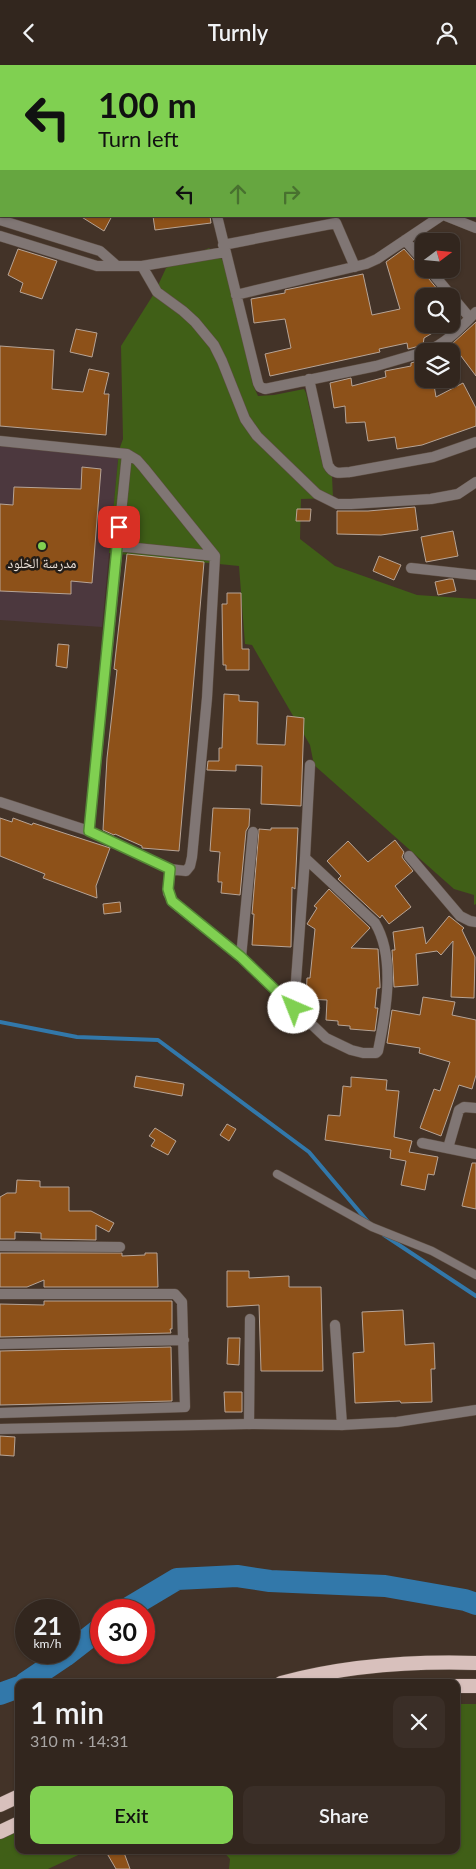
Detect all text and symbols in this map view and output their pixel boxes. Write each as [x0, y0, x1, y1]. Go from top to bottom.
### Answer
icon: back [15, 19, 43, 47]
text: Turnly [208, 19, 268, 46]
icon: person [433, 19, 461, 47]
text: 100 m [98, 83, 197, 125]
icon: left [15, 85, 80, 150]
text: Turn left [98, 125, 179, 152]
icon: left [171, 180, 199, 208]
icon: ahead [224, 180, 252, 208]
icon: right [277, 180, 305, 208]
north arrow [415, 233, 460, 277]
map controls [415, 233, 460, 388]
button: search [415, 288, 460, 333]
button: layers [415, 343, 460, 388]
pin [98, 506, 140, 548]
icon: arrive [105, 513, 133, 541]
marker: مدرسة الخلود [36, 540, 48, 552]
place label: مدرسة الخلود [8, 554, 76, 572]
position arrow [267, 981, 319, 1033]
speed limit sign: 30 [90, 1599, 155, 1664]
text: 21 [33, 1610, 62, 1640]
text: km/h [33, 1636, 62, 1651]
text: 1 min [30, 1694, 104, 1730]
button: close [393, 1696, 445, 1748]
text: 310 m · 14:31 [30, 1731, 129, 1750]
button: Exit [30, 1786, 233, 1844]
button: Share [243, 1786, 445, 1844]

